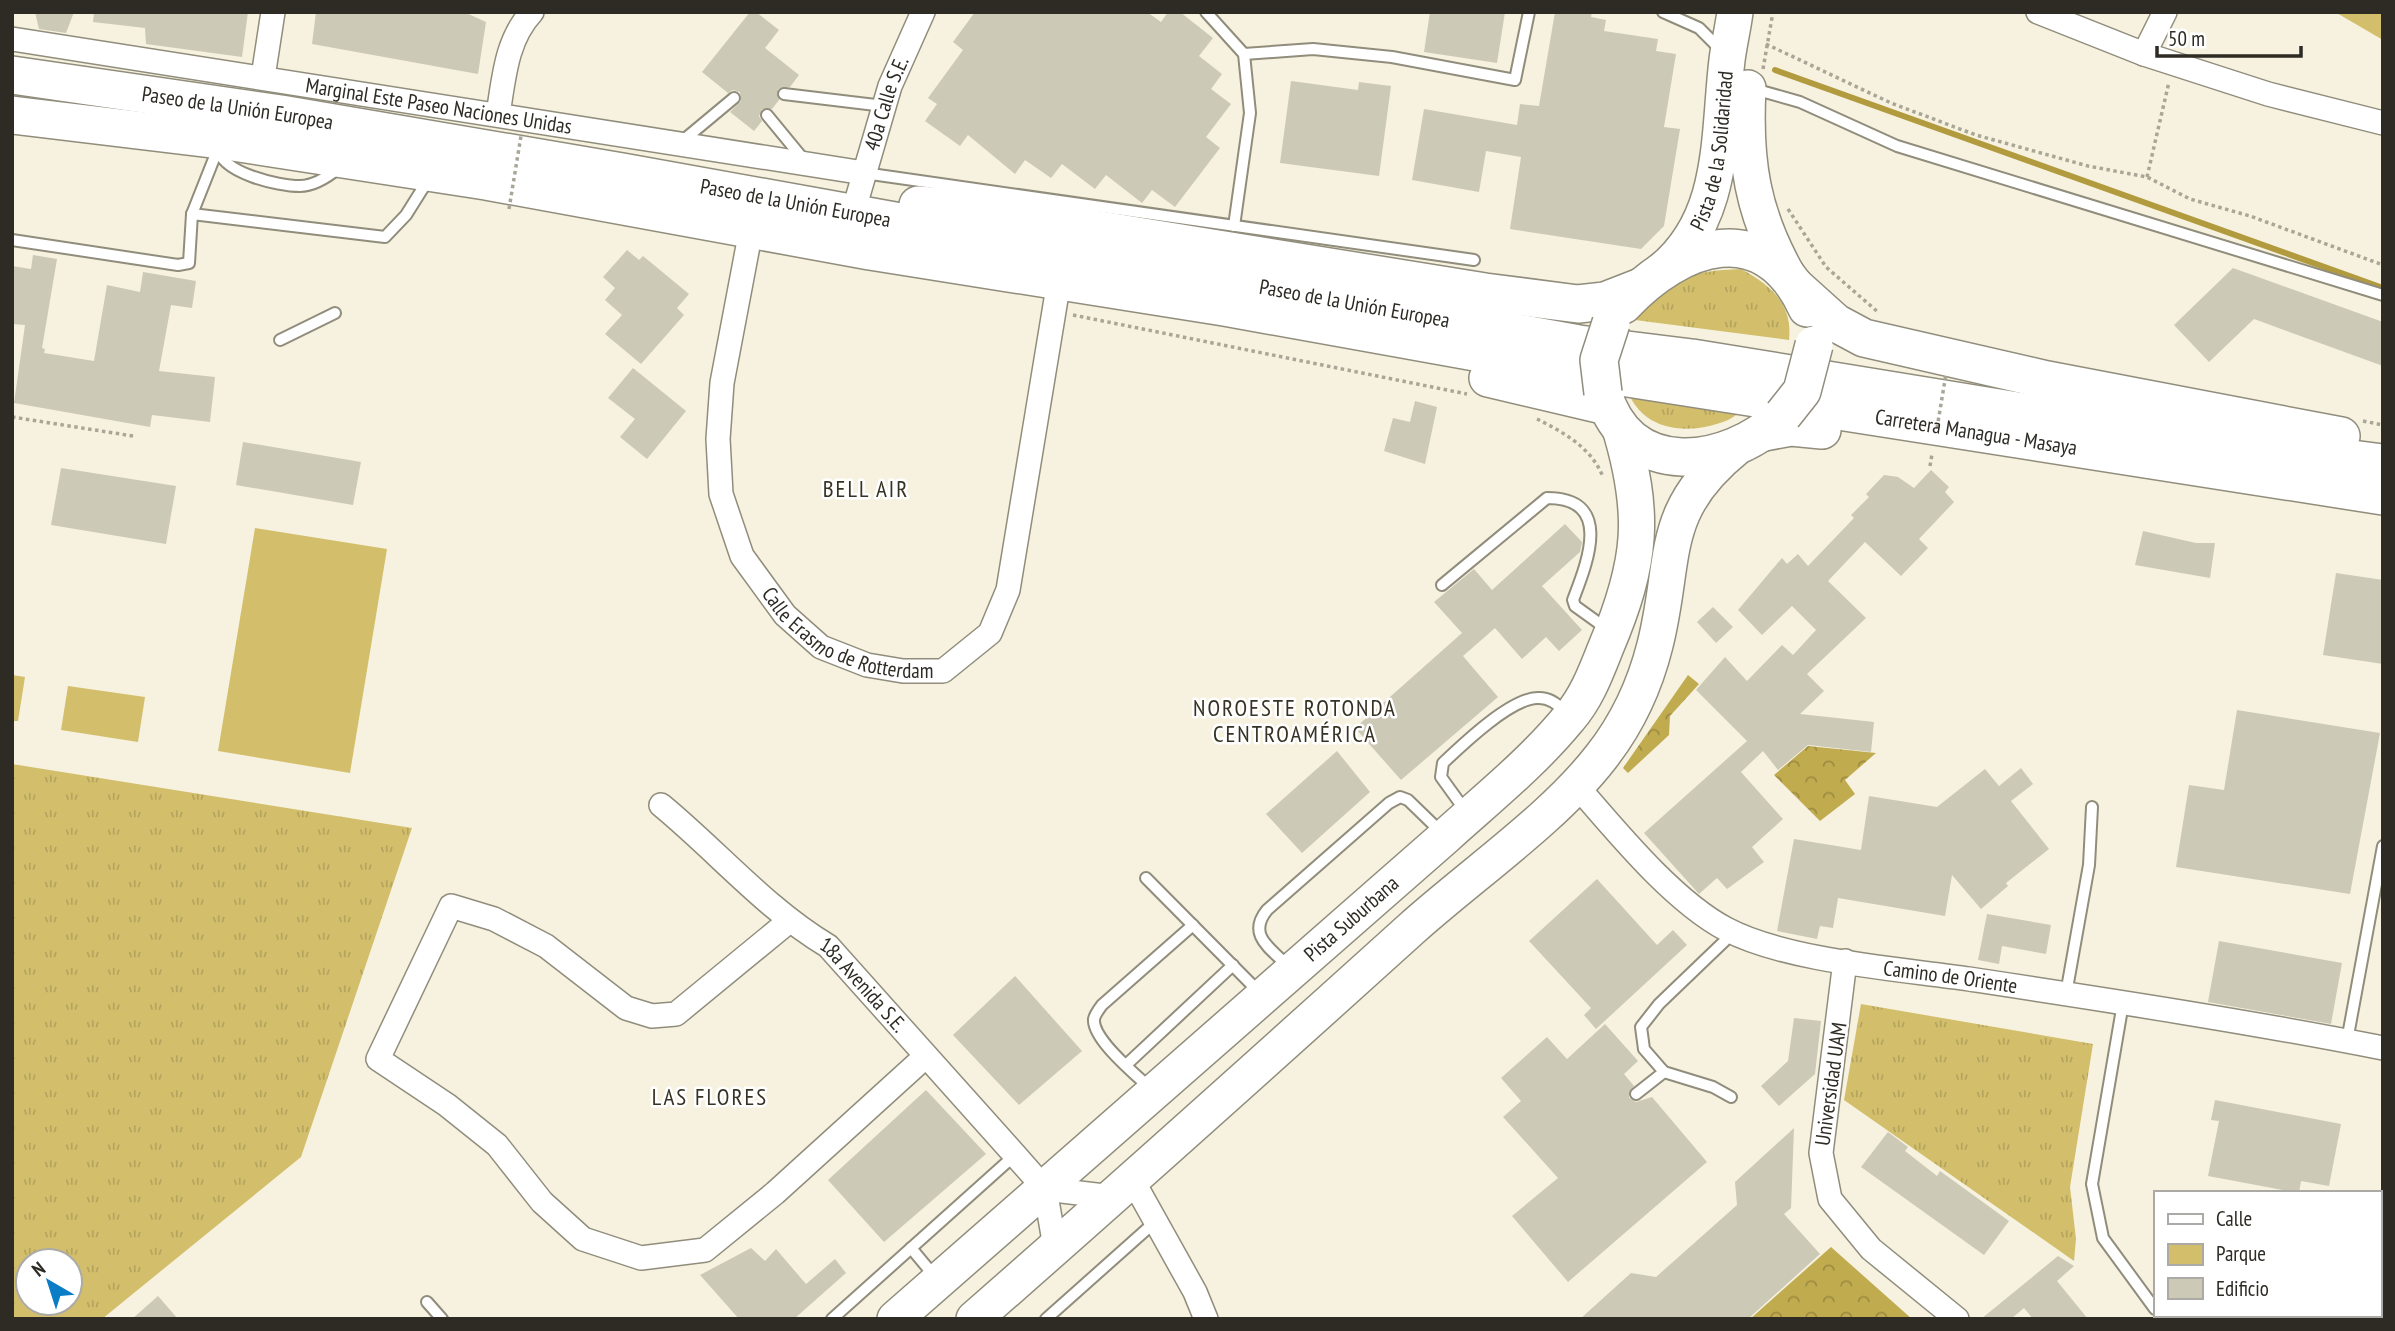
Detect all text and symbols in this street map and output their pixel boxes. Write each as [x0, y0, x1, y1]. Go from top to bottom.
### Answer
scale bar [2157, 14, 2300, 58]
text: 50 m [2168, 25, 2205, 52]
street label: 40a Calle S.E. [858, 52, 915, 154]
street label: Pista de la Solidaridad [1684, 70, 1739, 235]
street label: Marginal Este Paseo Naciones Unidas [304, 71, 574, 140]
street label: Paseo de la Unión Europea [140, 80, 335, 136]
street label: Paseo de la Unión Europea [698, 172, 893, 233]
street label: Paseo de la Unión Europea [1257, 273, 1452, 334]
street label: Carretera Managua - Masaya [1873, 403, 2079, 461]
district label: BELL AIR [823, 474, 909, 503]
street label: Calle Erasmo de Rotterdam [756, 581, 933, 684]
district label: NOROESTE ROTONDA CENTROAMÉRICA [1193, 693, 1397, 748]
street label: Pista Suburbana [1298, 870, 1404, 967]
street label: 18a Avenida S.E. [815, 930, 913, 1038]
street label: Camino de Oriente [1882, 954, 2019, 999]
street label: Universidad UAM [1808, 1021, 1853, 1147]
district label: LAS FLORES [652, 1082, 768, 1111]
legend [2154, 1191, 2381, 1317]
text: Calle [2216, 1205, 2252, 1232]
text: Parque [2216, 1240, 2266, 1267]
north arrow [14, 1247, 84, 1317]
text: N [27, 1256, 50, 1281]
text: Edificio [2216, 1275, 2269, 1302]

